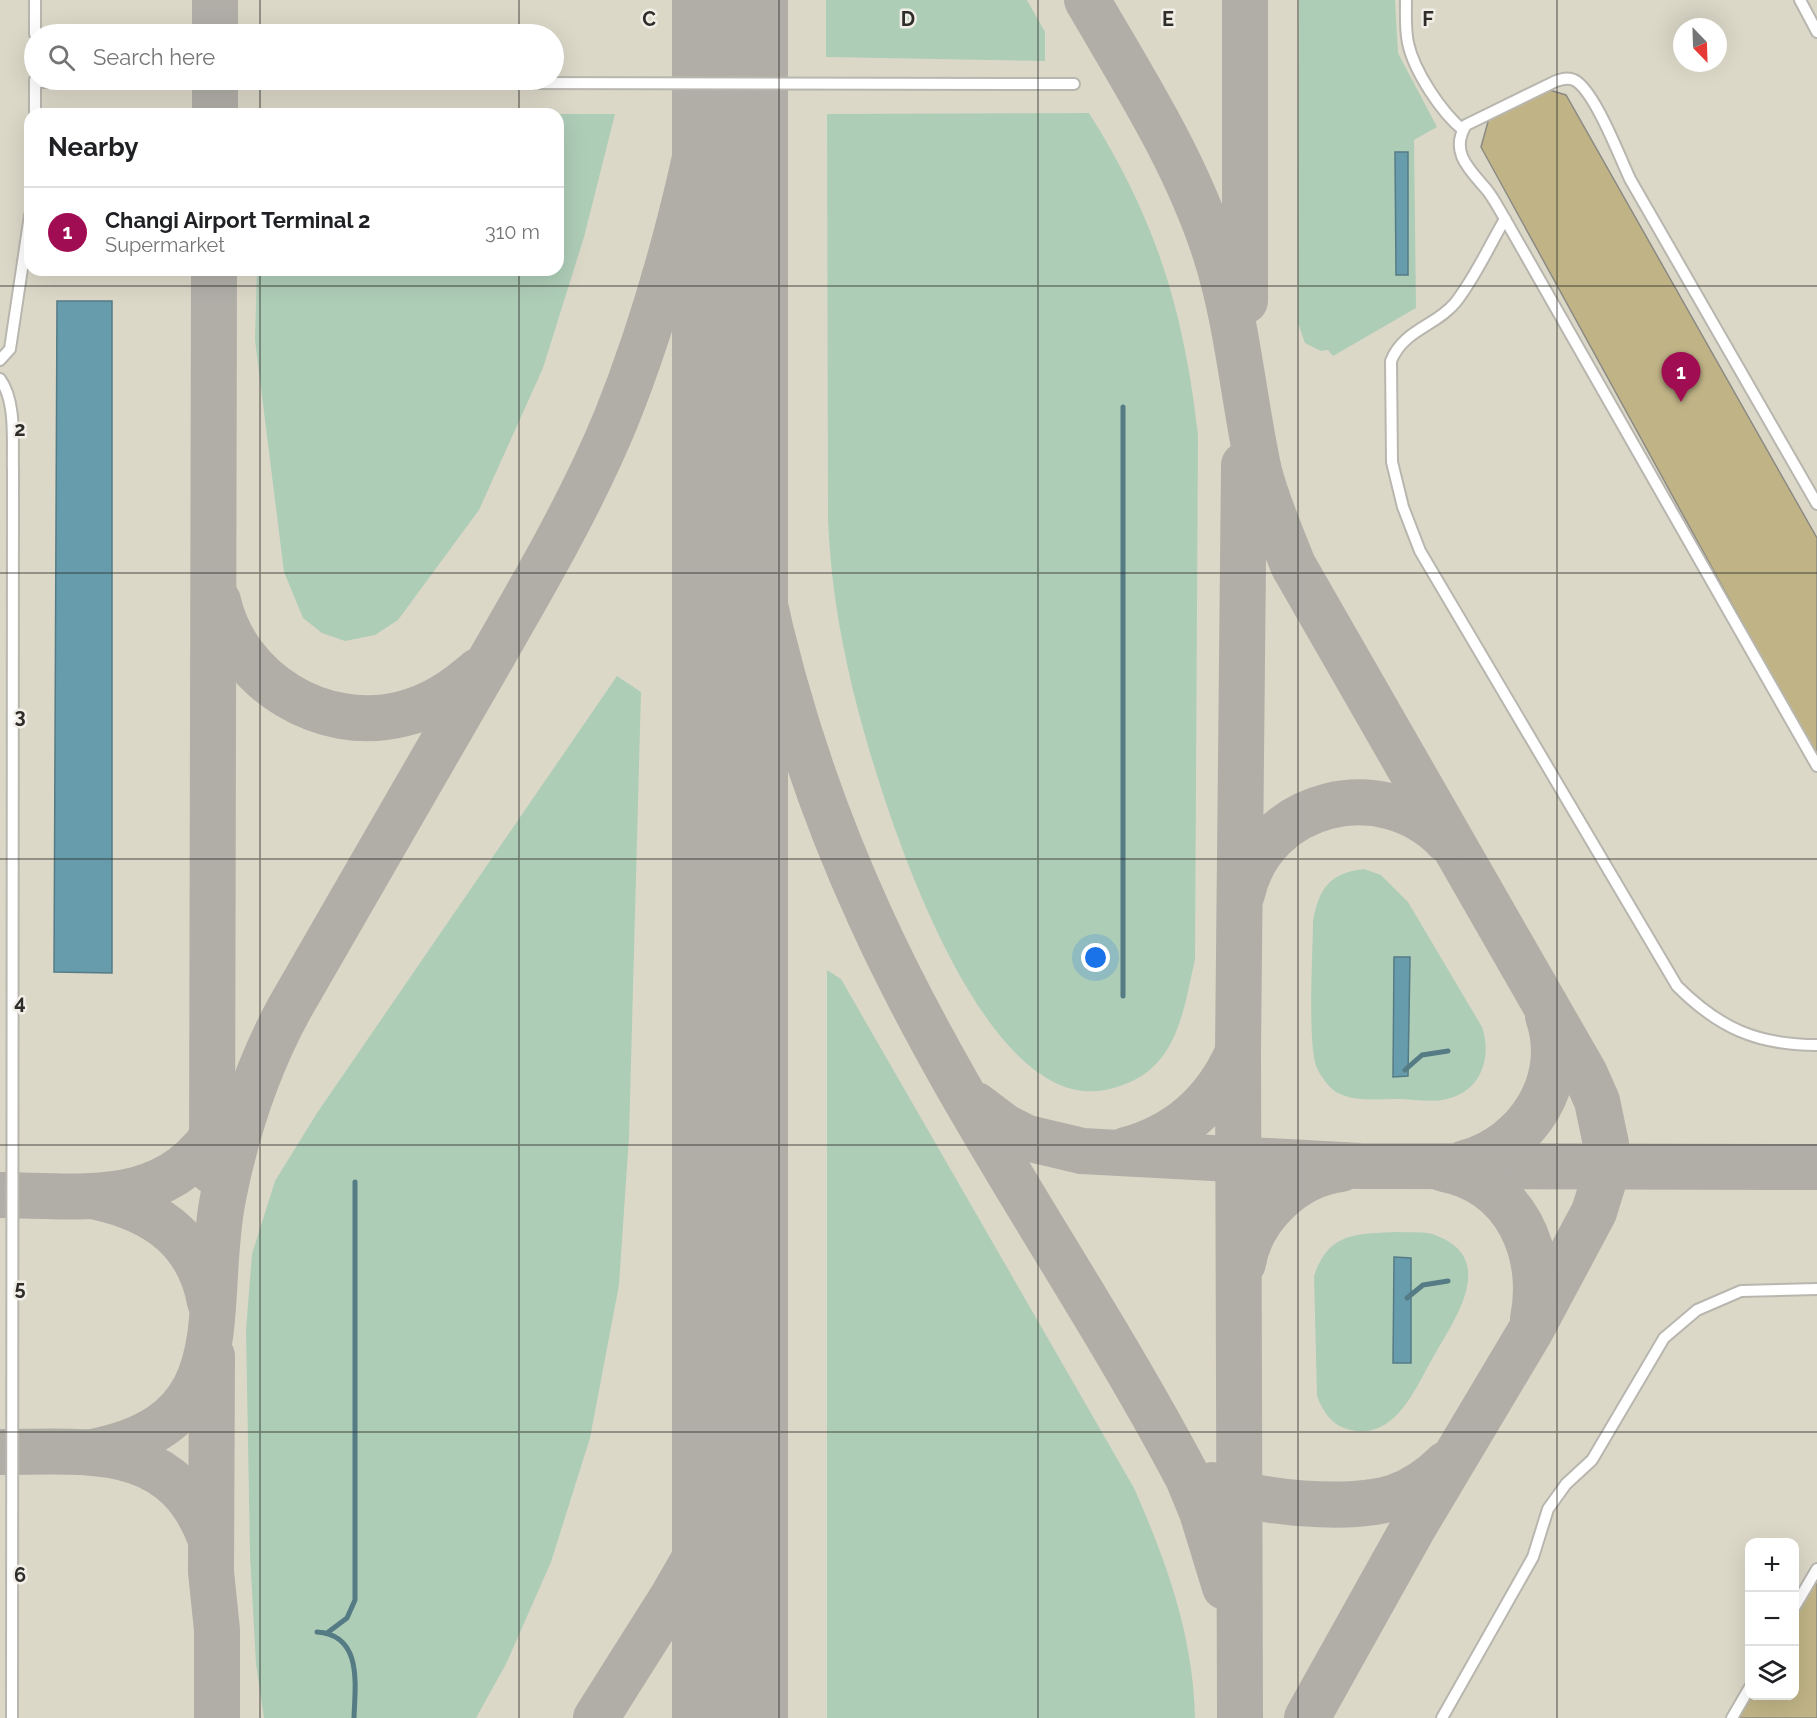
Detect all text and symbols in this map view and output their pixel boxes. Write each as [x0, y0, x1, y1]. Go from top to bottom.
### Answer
text: C [642, 7, 656, 31]
text: D [901, 7, 915, 31]
text: E [1162, 7, 1174, 31]
text: F [1422, 7, 1434, 31]
north arrow [1673, 18, 1727, 72]
search box [24, 24, 564, 90]
icon: search [45, 41, 78, 74]
text: Search here [93, 44, 215, 70]
text: Nearby [48, 132, 138, 162]
text: Changi Airport Terminal 2 [105, 207, 370, 233]
text: 1 [63, 220, 72, 244]
text: 310 m [485, 220, 540, 244]
text: Supermarket [105, 233, 225, 257]
pin: 1 [1662, 352, 1700, 402]
text: 2 [14, 417, 26, 441]
text: 3 [14, 704, 26, 728]
your location [1081, 943, 1110, 972]
text: 4 [14, 990, 26, 1014]
text: 5 [14, 1276, 26, 1300]
map controls [1745, 1538, 1799, 1700]
button: + [1745, 1538, 1799, 1592]
text: 6 [14, 1563, 26, 1587]
button: − [1745, 1592, 1799, 1646]
button: layers [1745, 1646, 1799, 1700]

